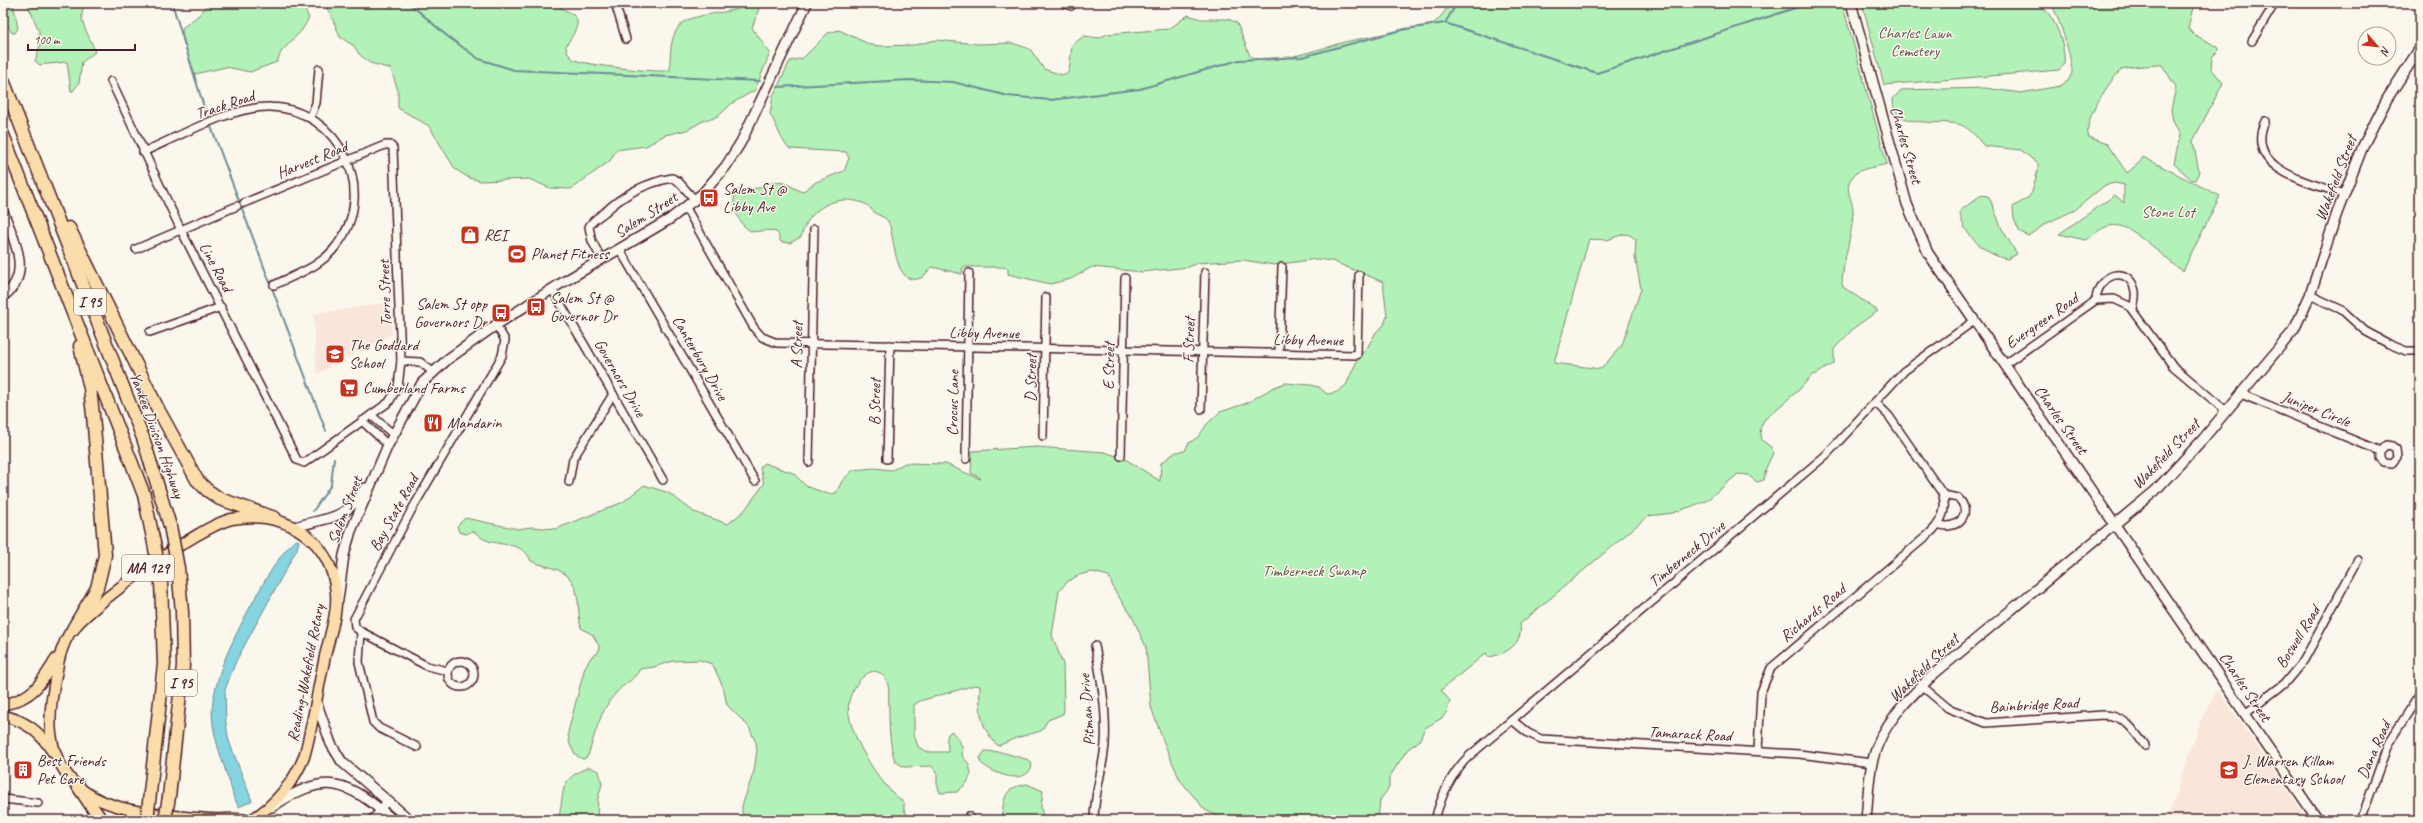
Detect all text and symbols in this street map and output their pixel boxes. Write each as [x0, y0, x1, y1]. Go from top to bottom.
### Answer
park label: Charles Lawn Cemetery [1878, 23, 1953, 61]
scale bar [28, 26, 135, 52]
north arrow [2357, 26, 2397, 66]
text: 100 m [34, 32, 61, 48]
text: N [2377, 44, 2394, 59]
street label: Track Road [193, 85, 259, 124]
street label: Charles Street [1885, 104, 1927, 188]
street label: Wakefield Street [2311, 130, 2362, 224]
street label: Harvest Road [274, 136, 353, 183]
place label: Salem St @ Libby Ave [723, 179, 788, 217]
street label: Salem Street [611, 186, 683, 243]
bus stop icon: Salem St @ Libby Ave [698, 187, 720, 209]
park label: Stone Lot [2141, 202, 2197, 222]
shop icon: REI [459, 224, 481, 246]
place label: REI [484, 225, 511, 245]
street label: Line Road [195, 239, 239, 298]
sports icon: Planet Fitness [506, 243, 528, 265]
place label: Planet Fitness [531, 244, 610, 264]
street label: Torre Street [374, 258, 396, 327]
street label: Evergreen Road [2002, 287, 2084, 353]
place label: Salem St @ Governor Dr [550, 288, 619, 326]
road number: I 95 [74, 289, 106, 315]
place label: Salem St opp Governors Dr [414, 294, 488, 332]
bus stop icon: Salem St @ Governor Dr [525, 296, 547, 318]
bus stop icon: Salem St opp Governors Dr [490, 302, 512, 324]
street label: Canterbury Drive [668, 312, 733, 406]
street label: F Street [1178, 314, 1200, 363]
street label: A Street [787, 319, 807, 369]
street label: Libby Avenue [949, 322, 1021, 344]
street label: Libby Avenue [1273, 329, 1345, 351]
place label: The Goddard School [349, 335, 421, 373]
street label: Governors Drive [590, 336, 651, 422]
street label: E Street [1099, 340, 1119, 390]
school or university icon: The Goddard School [324, 343, 346, 365]
street label: D Street [1021, 351, 1041, 402]
street label: Crocus Lane [942, 368, 964, 436]
street label: Yankee Division Highway [125, 369, 190, 502]
street label: B Street [865, 376, 885, 426]
supermarket icon: Cumberland Farms [338, 377, 360, 399]
place label: Cumberland Farms [363, 378, 466, 398]
street label: Charles Street [2030, 382, 2093, 460]
street label: Juniper Circle [2278, 386, 2355, 432]
restaurant icon: Mandarin [422, 412, 444, 434]
place label: Mandarin [447, 413, 502, 433]
street label: Wakefield Street [2128, 413, 2206, 493]
street label: Bay State Road [365, 469, 425, 555]
street label: Salem Street [323, 472, 368, 547]
street label: Timberneck Drive [1645, 515, 1731, 592]
road number: MA 129 [122, 555, 174, 581]
park label: Timberneck Swamp [1262, 561, 1367, 581]
street label: Richards Road [1776, 578, 1852, 646]
street label: Boswell Road [2271, 600, 2326, 672]
street label: Reading-Wakefield Rotary [283, 601, 329, 743]
street label: Wakefield Street [1885, 628, 1965, 706]
street label: Charles Street [2214, 648, 2276, 727]
road number: I 95 [165, 670, 197, 696]
street label: Pitman Drive [1074, 672, 1099, 747]
street label: Bainbridge Road [1989, 693, 2082, 717]
street label: Dana Road [2353, 716, 2397, 782]
street label: Tamarack Road [1648, 722, 1735, 746]
place label: Best Friends Pet Care [37, 751, 107, 789]
place label: J. Warren Killam Elementary School [2242, 751, 2346, 789]
building icon: Best Friends Pet Care [12, 759, 34, 781]
school or university icon: J. Warren Killam Elementary School [2218, 759, 2240, 781]

